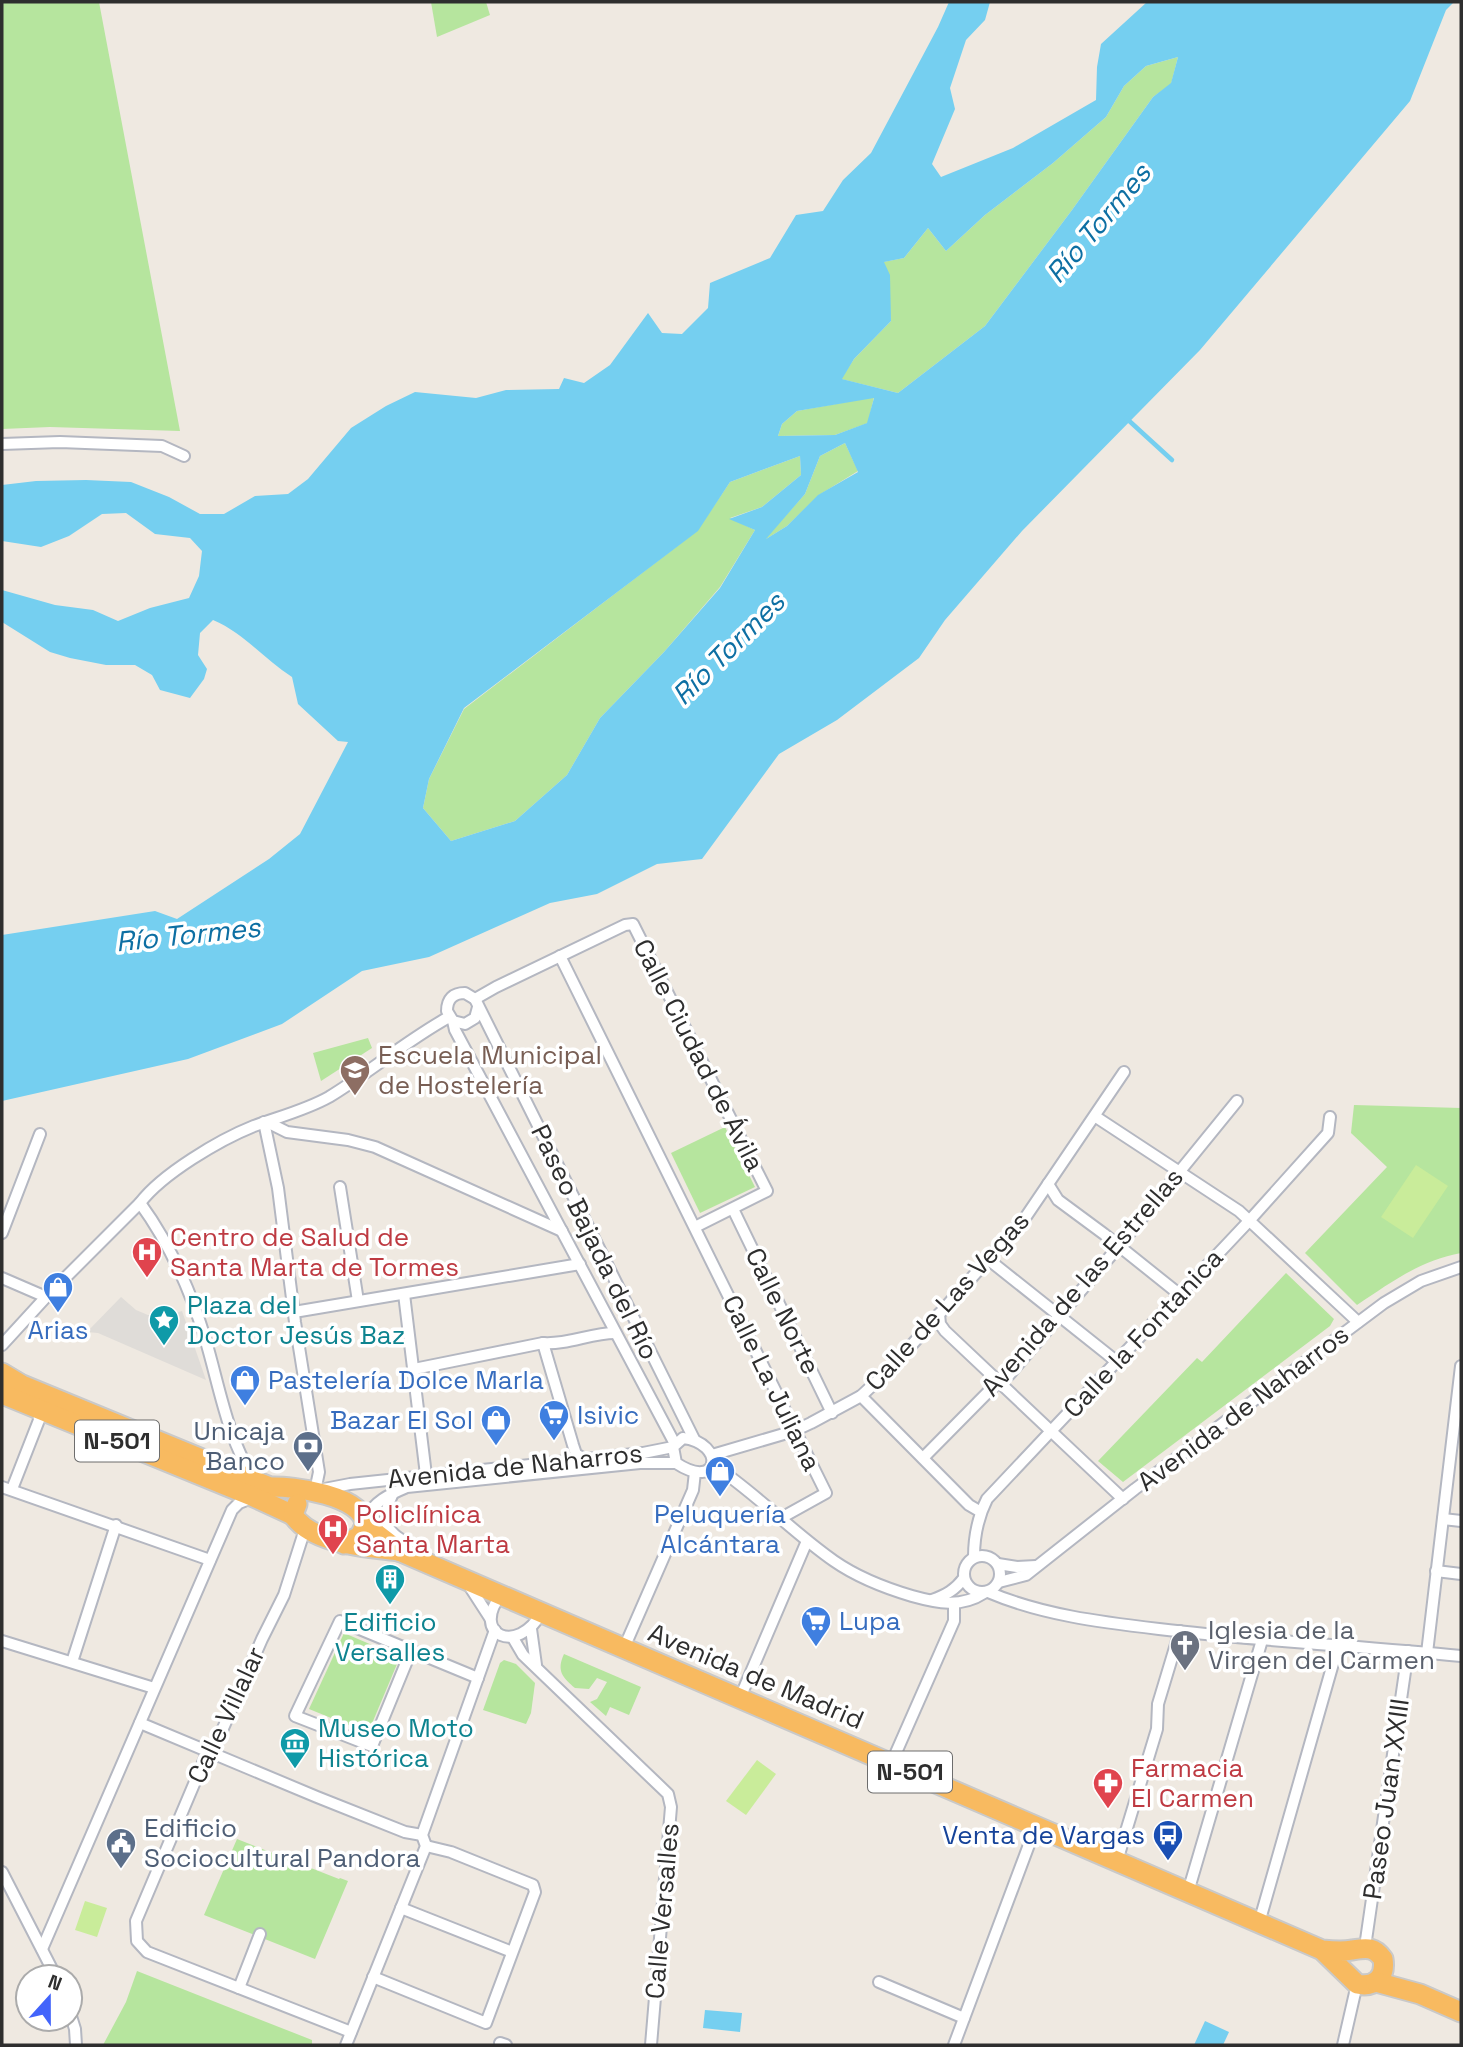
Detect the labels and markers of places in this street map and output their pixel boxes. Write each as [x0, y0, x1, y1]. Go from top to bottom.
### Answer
place label: Escuela Municipal de Hostelería [378, 1038, 602, 1102]
school or university icon: Escuela Municipal de Hostelería [338, 1053, 372, 1097]
place label: Centro de Salud de Santa Marta de Tormes [170, 1220, 459, 1284]
hospital icon: Centro de Salud de Santa Marta de Tormes [130, 1235, 164, 1279]
shop icon: Arias [41, 1270, 75, 1314]
place label: Plaza del Doctor Jesús Baz [187, 1288, 405, 1352]
place icon: Plaza del Doctor Jesús Baz [147, 1303, 181, 1347]
place label: Arias [27, 1313, 89, 1347]
shop icon: Pastelería Dolce Marla [228, 1363, 262, 1407]
place label: Pastelería Dolce Marla [268, 1363, 544, 1397]
supermarket icon: Isivic [537, 1398, 571, 1442]
place label: Isivic [577, 1398, 639, 1432]
place label: Bazar El Sol [330, 1403, 473, 1437]
shop icon: Bazar El Sol [479, 1403, 513, 1447]
place label: Unicaja Banco [194, 1414, 285, 1478]
bank icon: Unicaja Banco [291, 1429, 325, 1473]
shop icon: Peluquería Alcántara [703, 1454, 737, 1498]
place label: Policlínica Santa Marta [356, 1497, 510, 1561]
place label: Peluquería Alcántara [654, 1497, 786, 1561]
hospital icon: Policlínica Santa Marta [316, 1512, 350, 1556]
building icon: Edificio Versalles [373, 1562, 407, 1606]
supermarket icon: Lupa [799, 1604, 833, 1648]
place label: Lupa [839, 1604, 901, 1638]
place label: Edificio Versalles [335, 1605, 445, 1669]
place label: Iglesia de la Virgen del Carmen [1208, 1613, 1435, 1677]
church icon: Iglesia de la Virgen del Carmen [1168, 1628, 1202, 1672]
place label: Museo Moto Histórica [318, 1711, 474, 1775]
museum icon: Museo Moto Histórica [278, 1726, 312, 1770]
place label: Farmacia El Carmen [1131, 1751, 1254, 1815]
pharmacy icon: Farmacia El Carmen [1091, 1766, 1125, 1810]
place label: Edificio Sociocultural Pandora [144, 1811, 420, 1875]
place label: Venta de Vargas [942, 1818, 1145, 1852]
bus stop icon: Venta de Vargas [1151, 1818, 1185, 1862]
public building icon: Edificio Sociocultural Pandora [104, 1826, 138, 1870]

